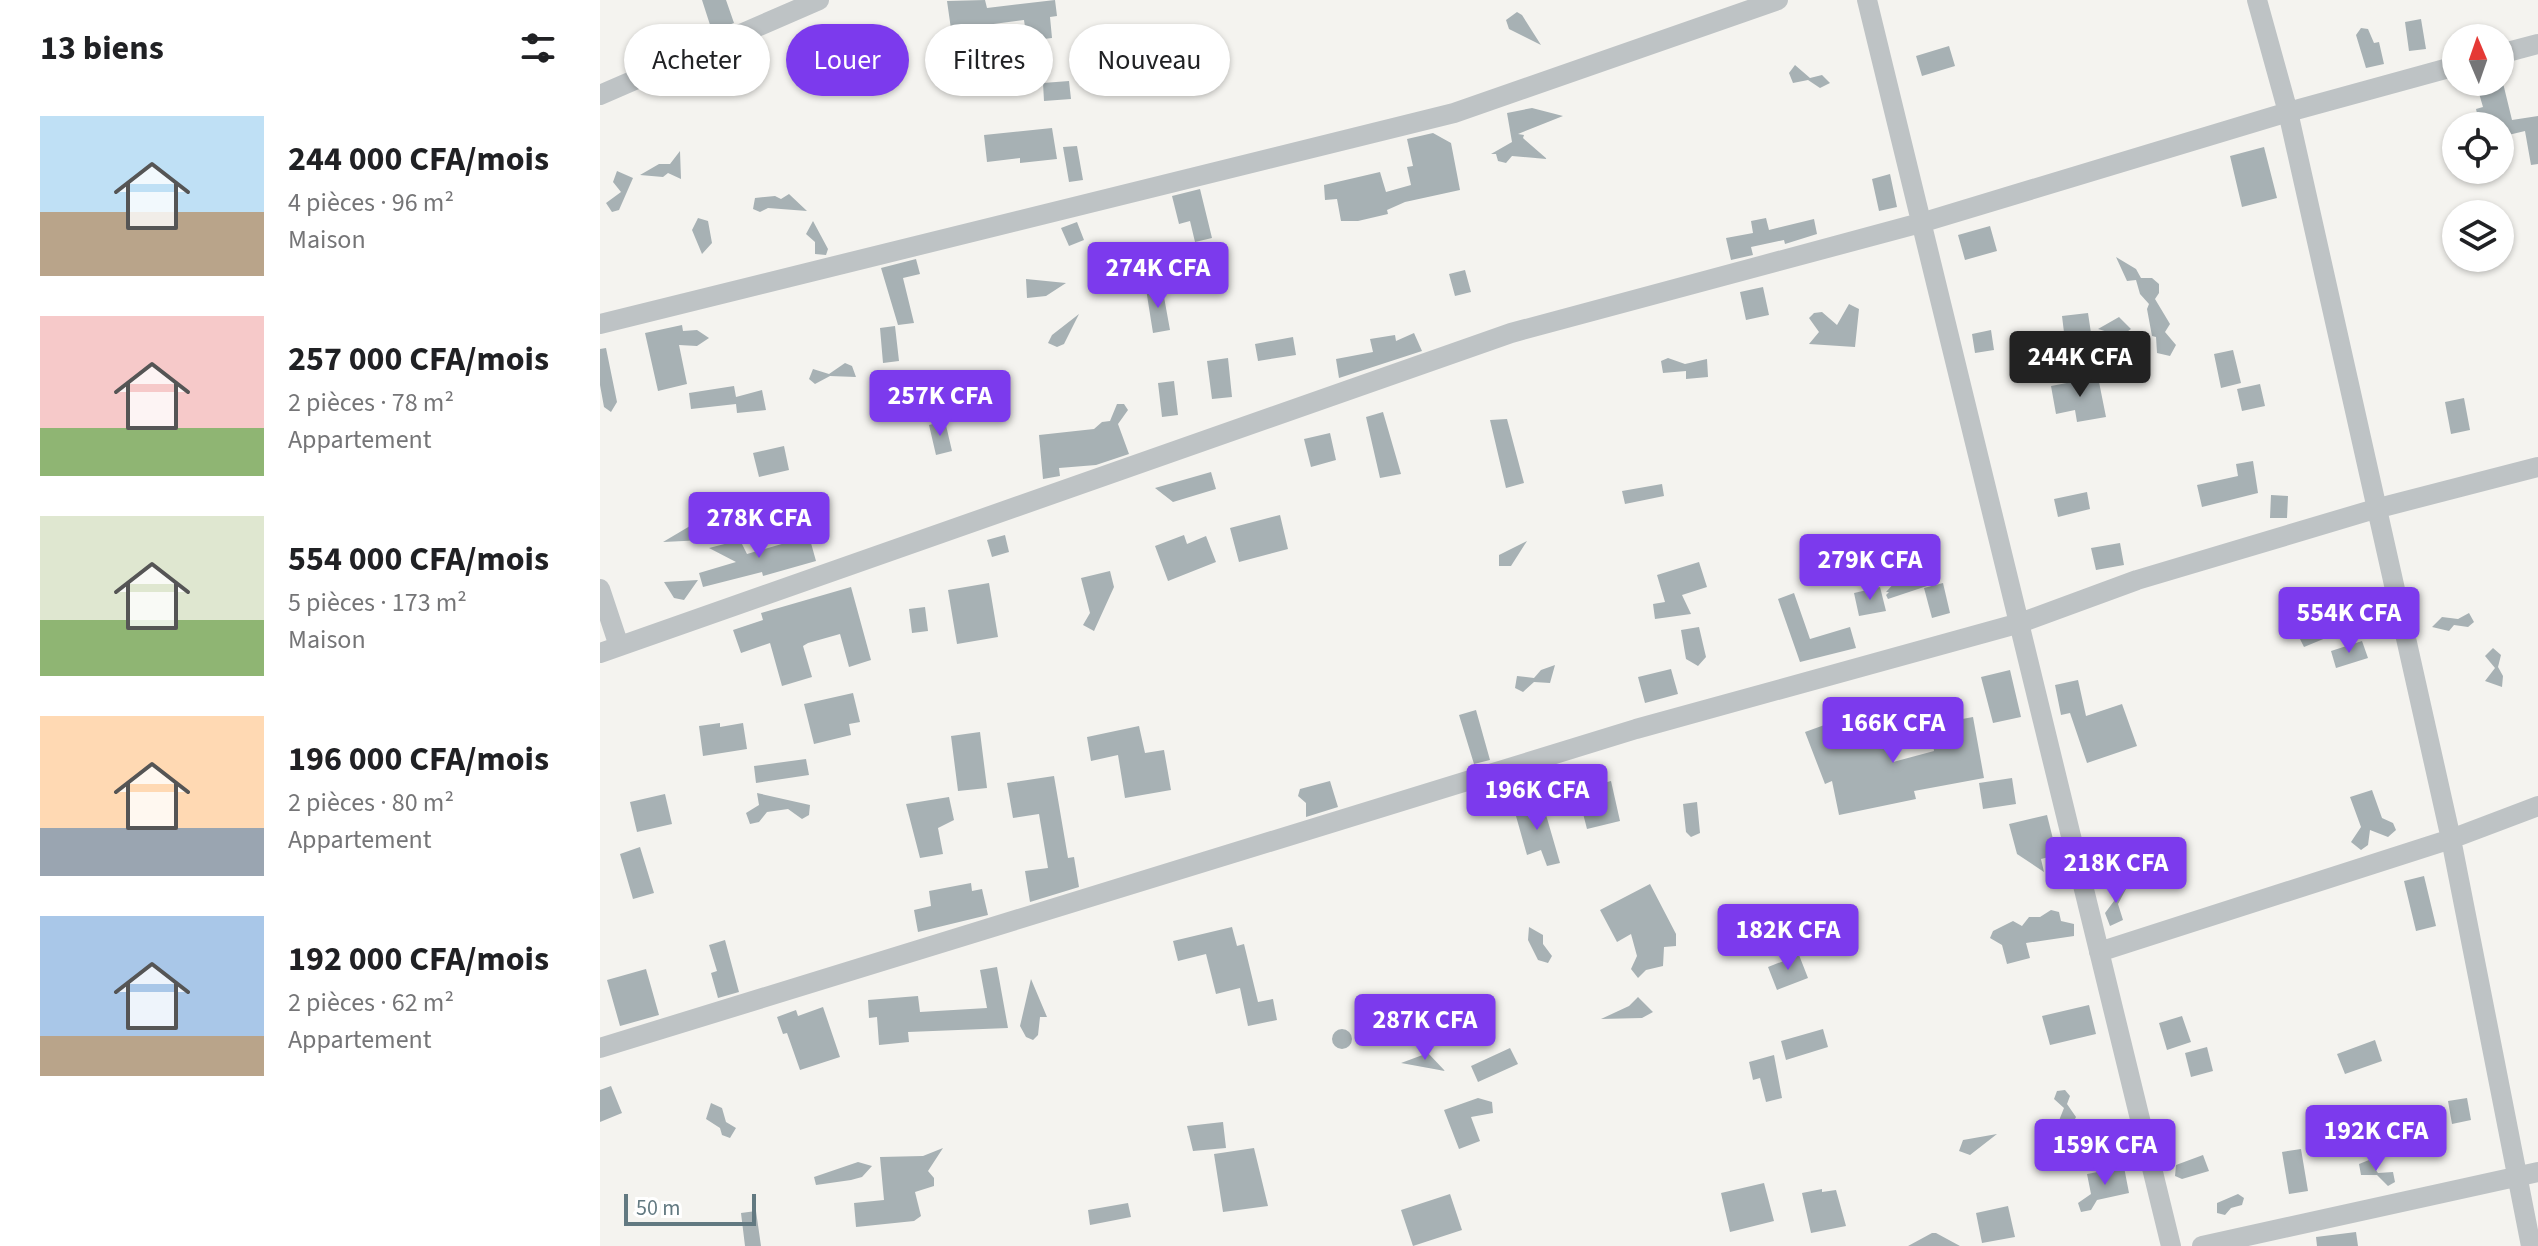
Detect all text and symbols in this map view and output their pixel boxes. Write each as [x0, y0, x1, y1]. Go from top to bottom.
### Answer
text: 13 biens [40, 24, 164, 73]
chip: Acheter [624, 24, 770, 96]
chip: Louer [786, 24, 909, 96]
chip: Filtres [925, 24, 1053, 96]
chip: Nouveau [1069, 24, 1230, 96]
north arrow [2442, 24, 2514, 96]
map controls [2442, 24, 2514, 272]
icon: filters [516, 26, 560, 70]
button: locate [2442, 112, 2514, 184]
text: 244 000 CFA/mois [288, 135, 549, 184]
icon: home [104, 148, 200, 244]
text: 4 pièces · 96 m² [288, 184, 454, 221]
button: layers [2442, 200, 2514, 272]
text: Maison [288, 221, 366, 258]
pin: 274K CFA [1075, 242, 1241, 310]
text: 274K CFA [1106, 249, 1210, 286]
pin: 244K CFA [1997, 331, 2163, 399]
text: 257 000 CFA/mois [288, 335, 549, 384]
text: 244K CFA [2028, 338, 2132, 375]
icon: home [104, 348, 200, 444]
pin: 257K CFA [857, 370, 1023, 438]
text: 257K CFA [888, 377, 992, 414]
text: 2 pièces · 78 m² [288, 384, 454, 421]
text: Appartement [288, 421, 432, 458]
pin: 278K CFA [676, 492, 842, 560]
text: 278K CFA [707, 499, 811, 536]
pin: 279K CFA [1787, 534, 1953, 602]
text: 554 000 CFA/mois [288, 535, 549, 584]
text: 279K CFA [1818, 541, 1922, 578]
icon: home [104, 548, 200, 644]
text: 5 pièces · 173 m² [288, 584, 467, 621]
pin: 554K CFA [2266, 587, 2432, 655]
text: 554K CFA [2297, 594, 2401, 631]
text: Maison [288, 621, 366, 658]
pin: 166K CFA [1810, 697, 1976, 765]
text: 166K CFA [1841, 704, 1945, 741]
text: 196 000 CFA/mois [288, 735, 549, 784]
icon: home [104, 748, 200, 844]
pin: 196K CFA [1454, 764, 1620, 832]
text: 196K CFA [1485, 771, 1589, 808]
text: 2 pièces · 80 m² [288, 784, 454, 821]
text: Appartement [288, 821, 432, 858]
pin: 218K CFA [2033, 837, 2199, 905]
text: 218K CFA [2064, 844, 2168, 881]
pin: 182K CFA [1705, 904, 1871, 972]
text: 182K CFA [1736, 911, 1840, 948]
text: 192 000 CFA/mois [288, 935, 549, 984]
icon: home [104, 948, 200, 1044]
text: 2 pièces · 62 m² [288, 984, 454, 1021]
pin: 287K CFA [1342, 994, 1508, 1062]
text: 287K CFA [1373, 1001, 1477, 1038]
text: Appartement [288, 1021, 432, 1058]
pin: 192K CFA [2293, 1105, 2459, 1173]
text: 192K CFA [2324, 1112, 2428, 1149]
pin: 159K CFA [2022, 1119, 2188, 1187]
text: 159K CFA [2053, 1126, 2157, 1163]
scale bar [624, 1190, 756, 1226]
text: 50 m [636, 1192, 681, 1224]

